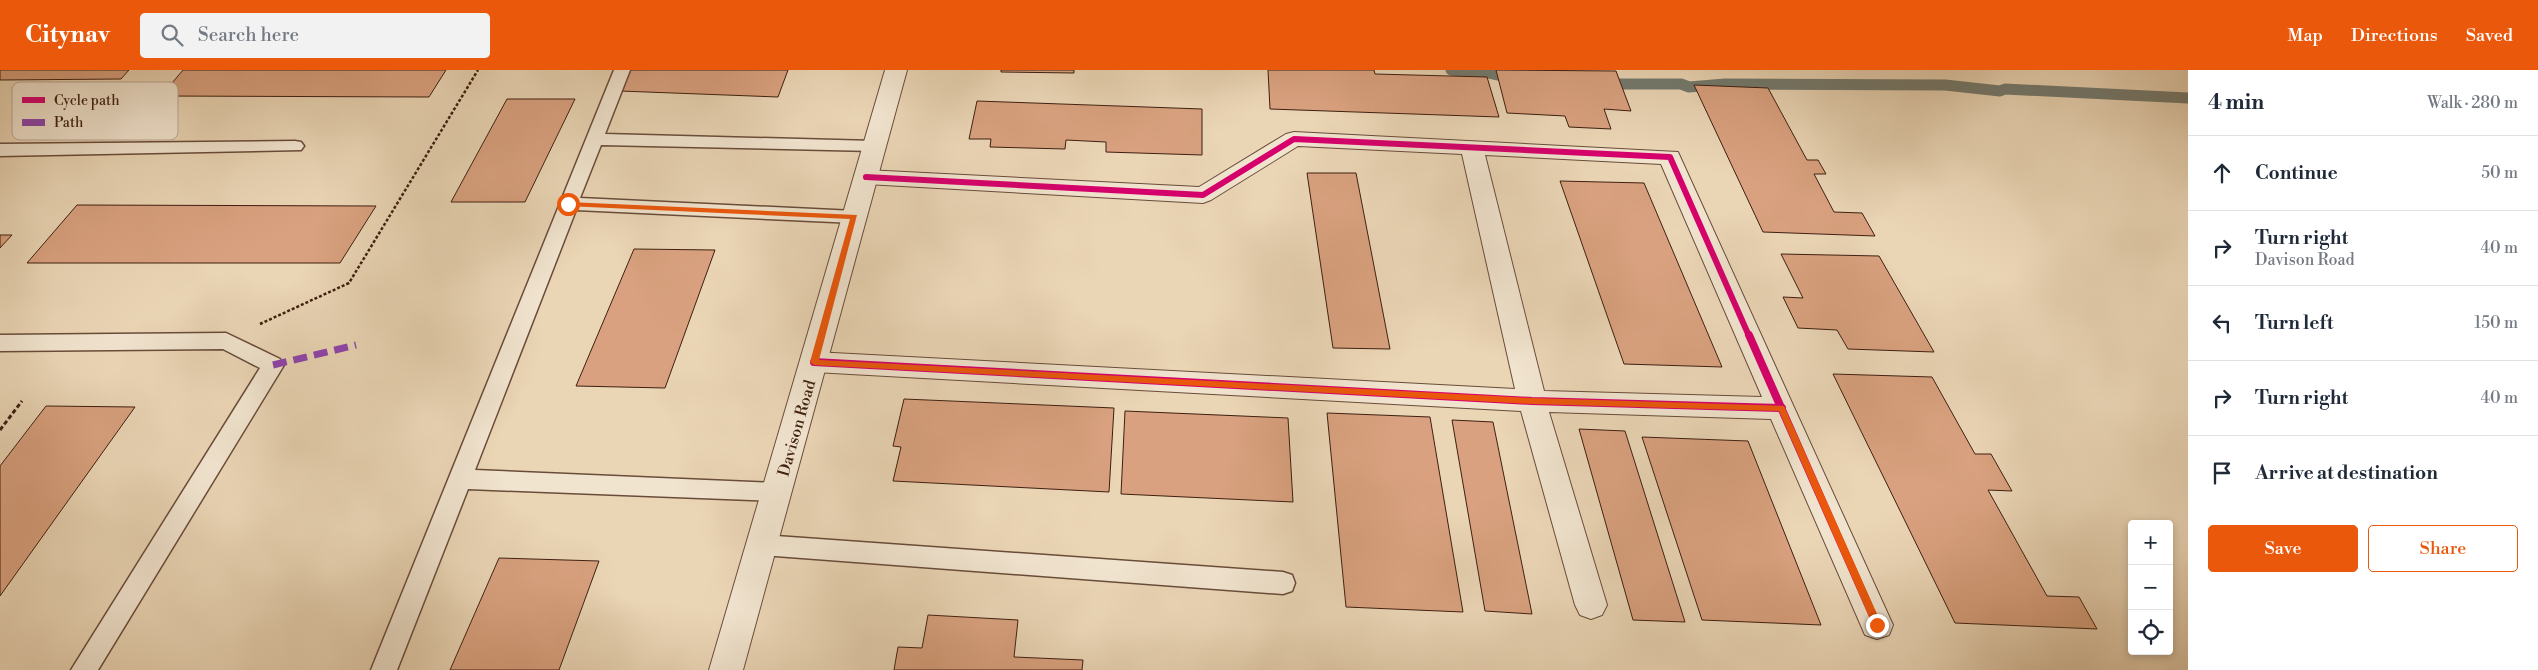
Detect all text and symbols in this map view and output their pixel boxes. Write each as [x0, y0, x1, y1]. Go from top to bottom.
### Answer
search box [140, 13, 490, 58]
text: Citynav [25, 20, 110, 50]
icon: search [158, 21, 186, 49]
text: Search here [198, 23, 299, 47]
text: Map [2287, 24, 2323, 47]
text: Directions [2351, 24, 2438, 47]
text: Saved [2466, 24, 2513, 47]
legend [12, 82, 178, 140]
text: 4 min [2208, 90, 2264, 116]
text: Cycle path [54, 92, 120, 110]
text: Walk · 280 m [2427, 93, 2518, 113]
text: Path [54, 114, 84, 132]
icon: ahead [2208, 159, 2236, 187]
text: Continue [2255, 161, 2338, 185]
text: 50 m [2481, 163, 2518, 183]
route start [557, 193, 580, 216]
text: Turn right [2255, 226, 2348, 250]
icon: right [2208, 234, 2236, 262]
text: 40 m [2481, 238, 2518, 258]
text: Davison Road [2255, 250, 2355, 270]
icon: left [2208, 309, 2236, 337]
text: Turn left [2255, 311, 2334, 335]
text: 150 m [2474, 313, 2518, 333]
street label: Davison Road [774, 378, 820, 479]
icon: right [2208, 384, 2236, 412]
text: Turn right [2255, 386, 2348, 410]
text: 40 m [2481, 388, 2518, 408]
icon: arrive [2208, 459, 2236, 487]
text: Arrive at destination [2255, 461, 2438, 485]
map controls [2128, 520, 2173, 655]
button: + [2128, 520, 2173, 565]
button: Save [2208, 525, 2358, 572]
button: Share [2368, 525, 2518, 572]
button: − [2128, 565, 2173, 610]
button: locate [2128, 610, 2173, 655]
route end [1866, 614, 1889, 637]

